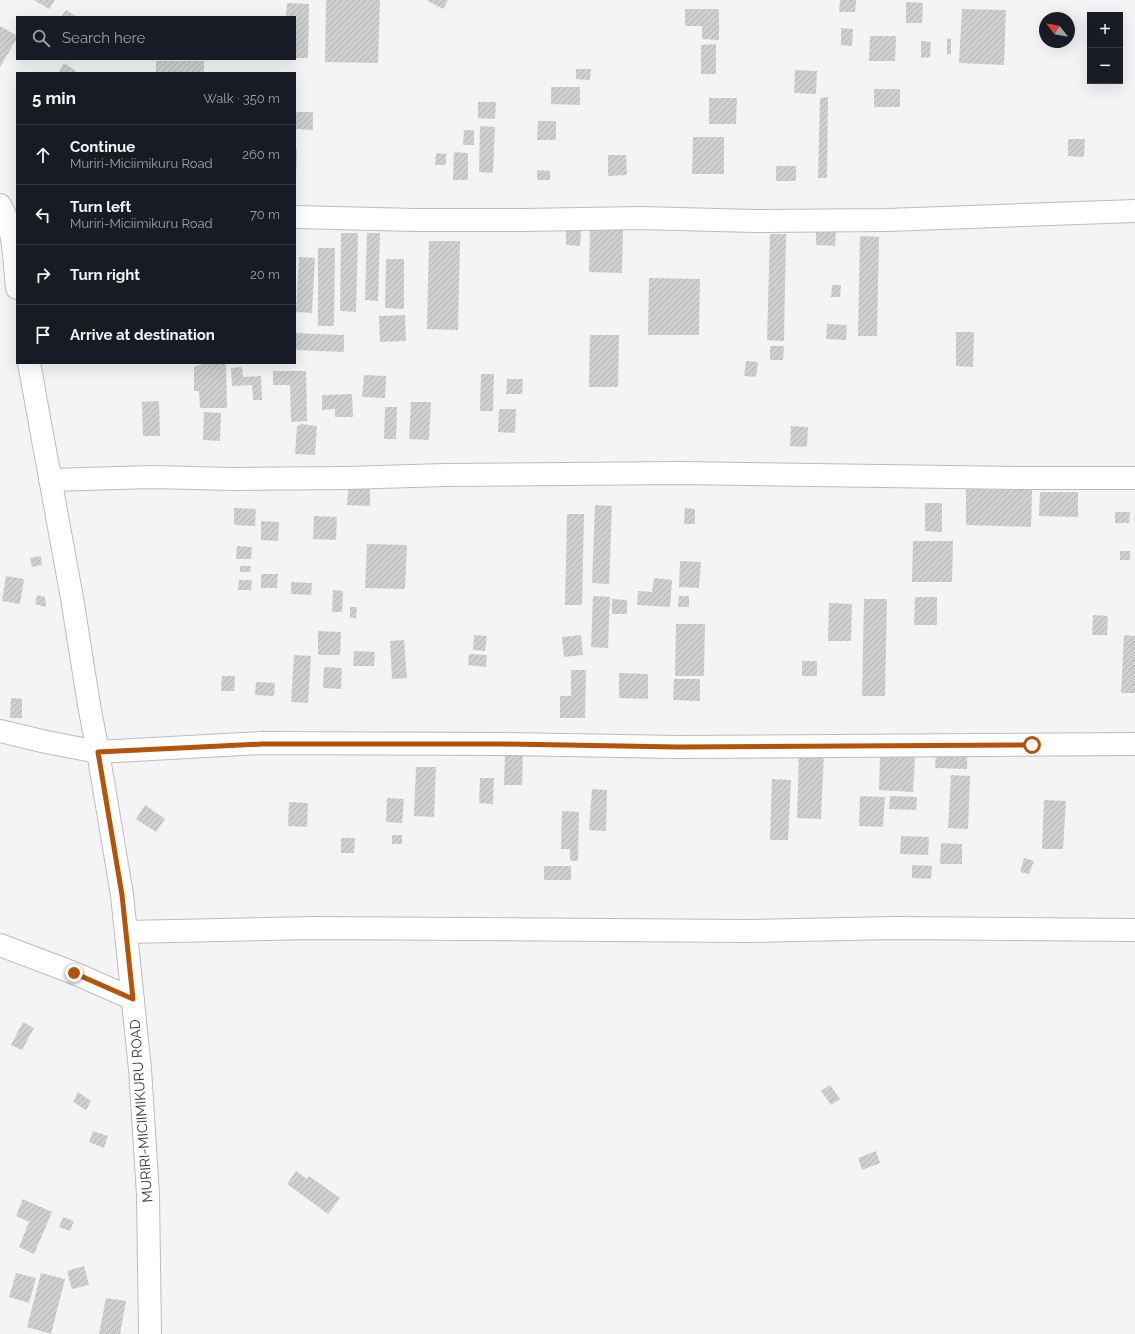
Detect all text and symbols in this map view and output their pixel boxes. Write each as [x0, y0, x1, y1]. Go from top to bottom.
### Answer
north arrow [1039, 12, 1075, 48]
map controls [1087, 12, 1123, 84]
button: + [1087, 12, 1123, 48]
search box [16, 16, 296, 60]
icon: search [30, 27, 52, 49]
text: Search here [62, 29, 145, 47]
button: − [1087, 48, 1123, 84]
text: 5 min [32, 88, 76, 108]
text: Walk · 350 m [203, 91, 280, 106]
text: Continue [70, 138, 135, 156]
icon: ahead [32, 144, 54, 166]
text: 260 m [242, 147, 280, 162]
text: Muriri-Miciimikuru Road [70, 156, 213, 171]
text: Turn left [70, 198, 131, 216]
icon: left [32, 204, 54, 226]
text: 70 m [250, 207, 280, 222]
text: Muriri-Miciimikuru Road [70, 216, 213, 231]
icon: right [32, 264, 54, 286]
text: Turn right [70, 266, 140, 284]
text: 20 m [250, 267, 280, 282]
icon: arrive [32, 324, 54, 346]
text: Arrive at destination [70, 326, 215, 344]
route start [1023, 736, 1041, 754]
route end [65, 964, 83, 982]
street label: MURIRI-MICIIMIKURU ROAD [127, 1019, 155, 1203]

